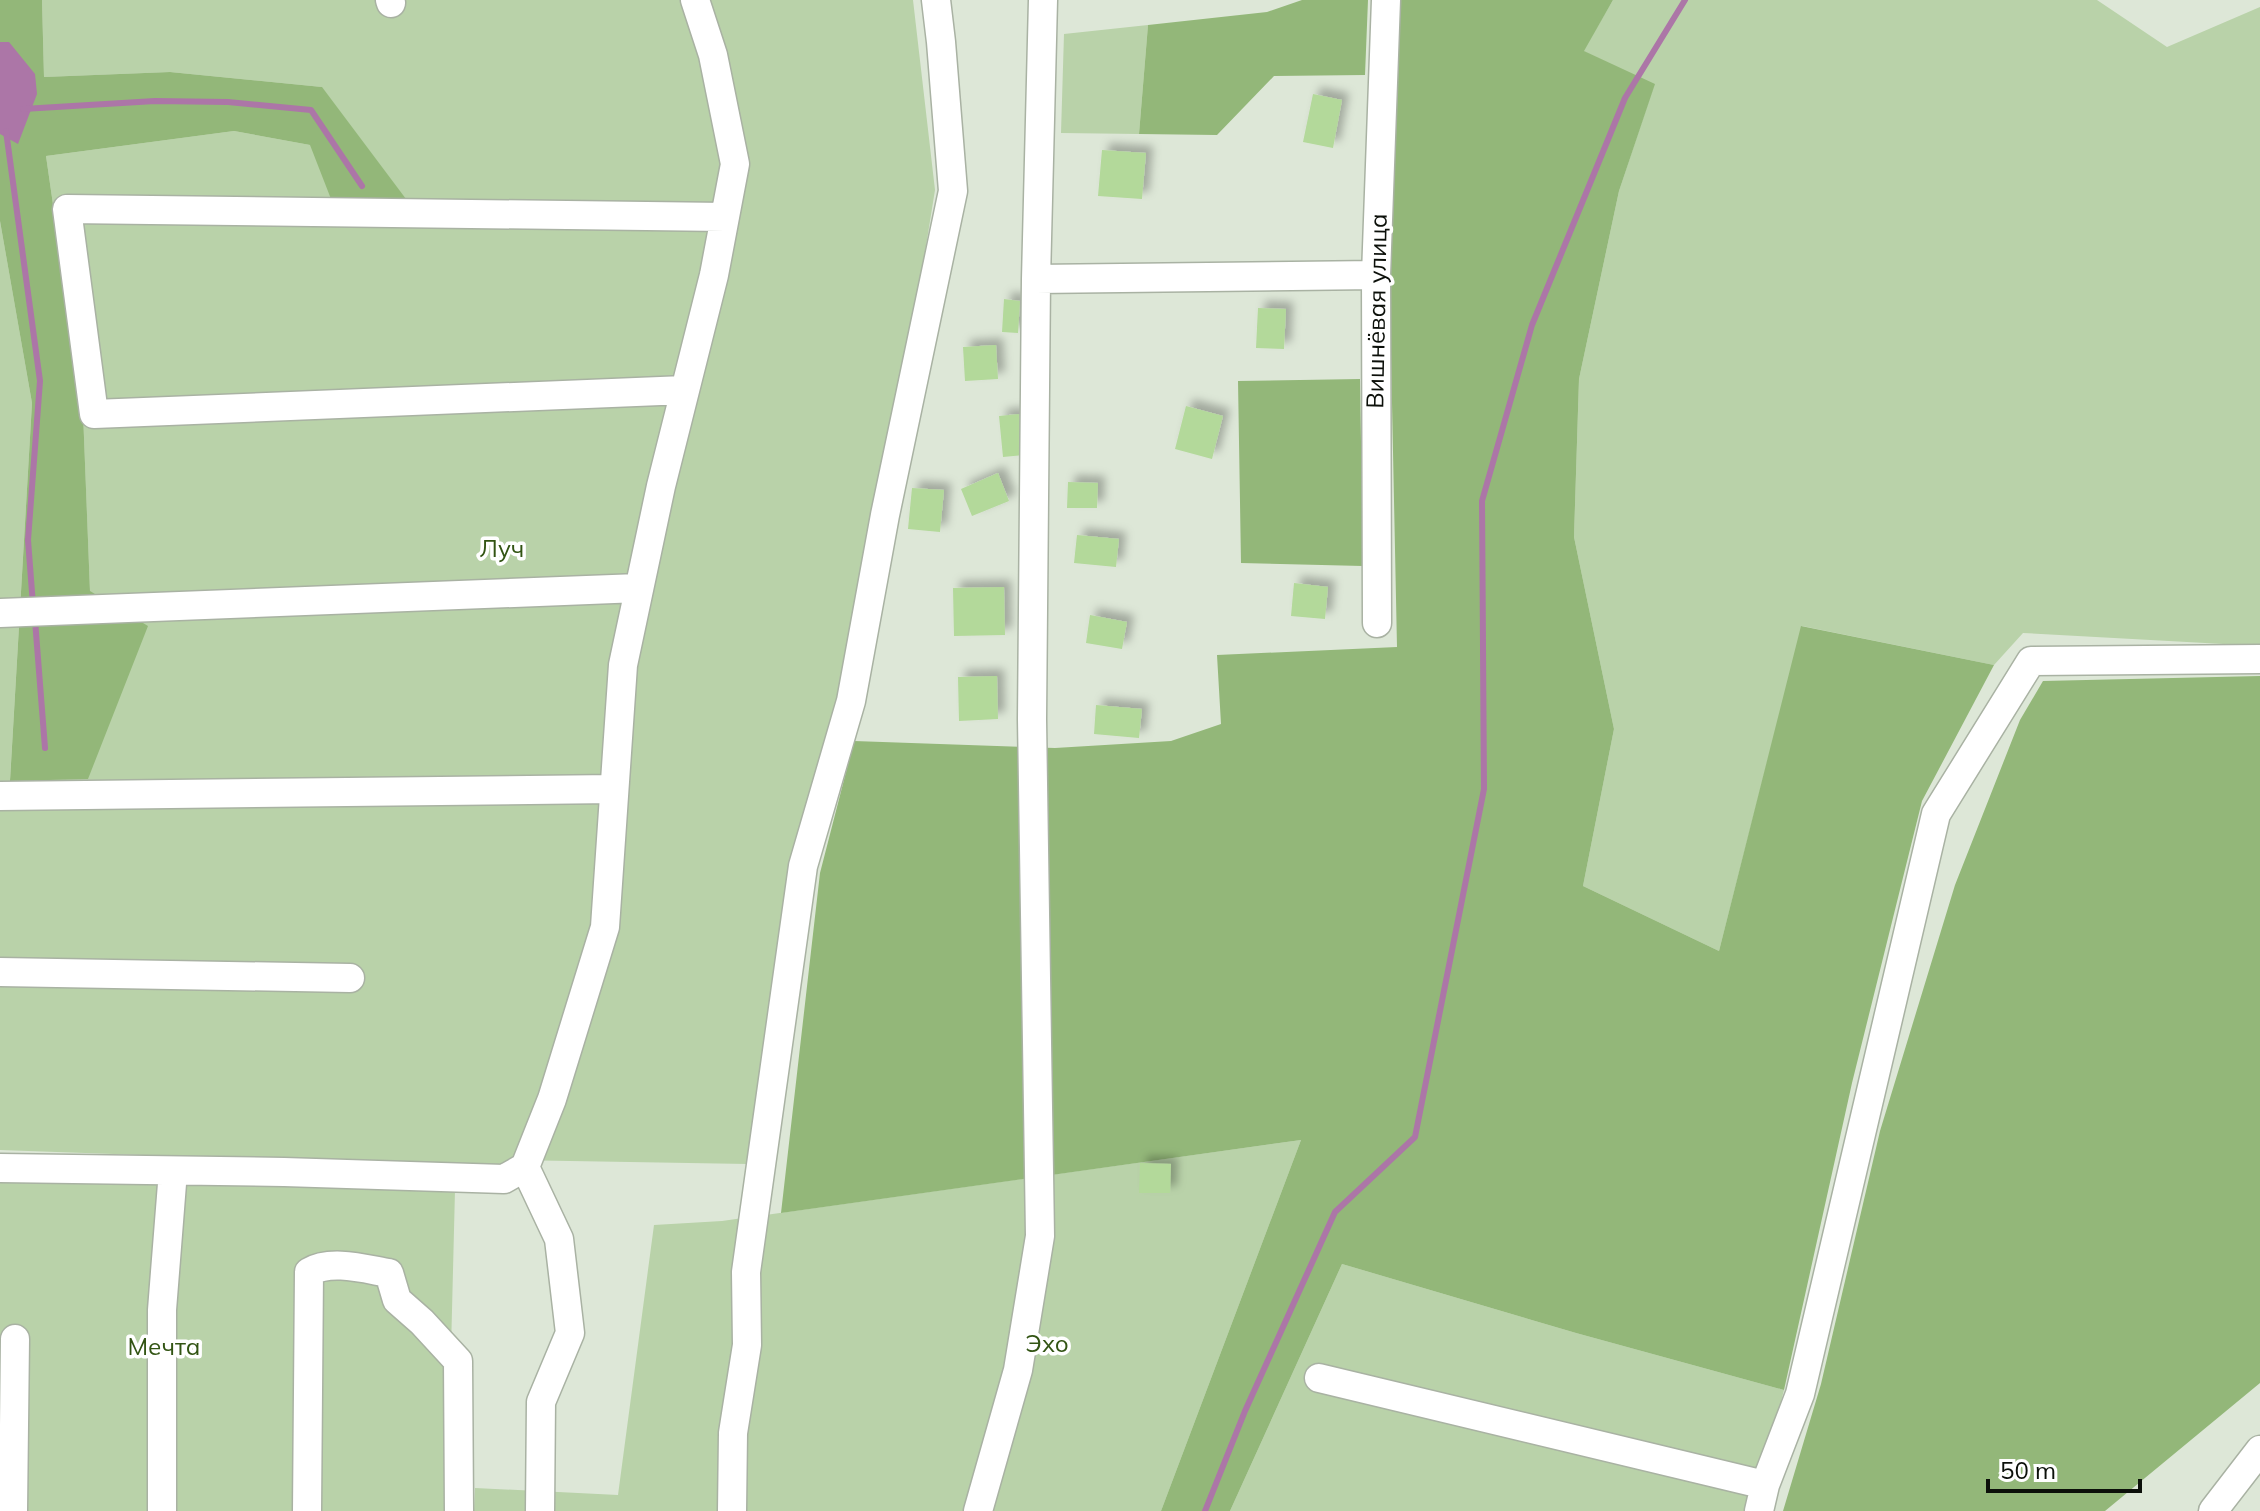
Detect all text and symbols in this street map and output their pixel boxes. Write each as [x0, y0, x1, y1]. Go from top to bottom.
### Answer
street label: Вишнёвая улица [1359, 213, 1393, 409]
park label: Луч [480, 533, 524, 563]
park label: Эхо [1025, 1328, 1069, 1358]
park label: Мечта [128, 1331, 200, 1361]
scale bar [1988, 1443, 2140, 1493]
text: 50 m [2000, 1455, 2056, 1485]

